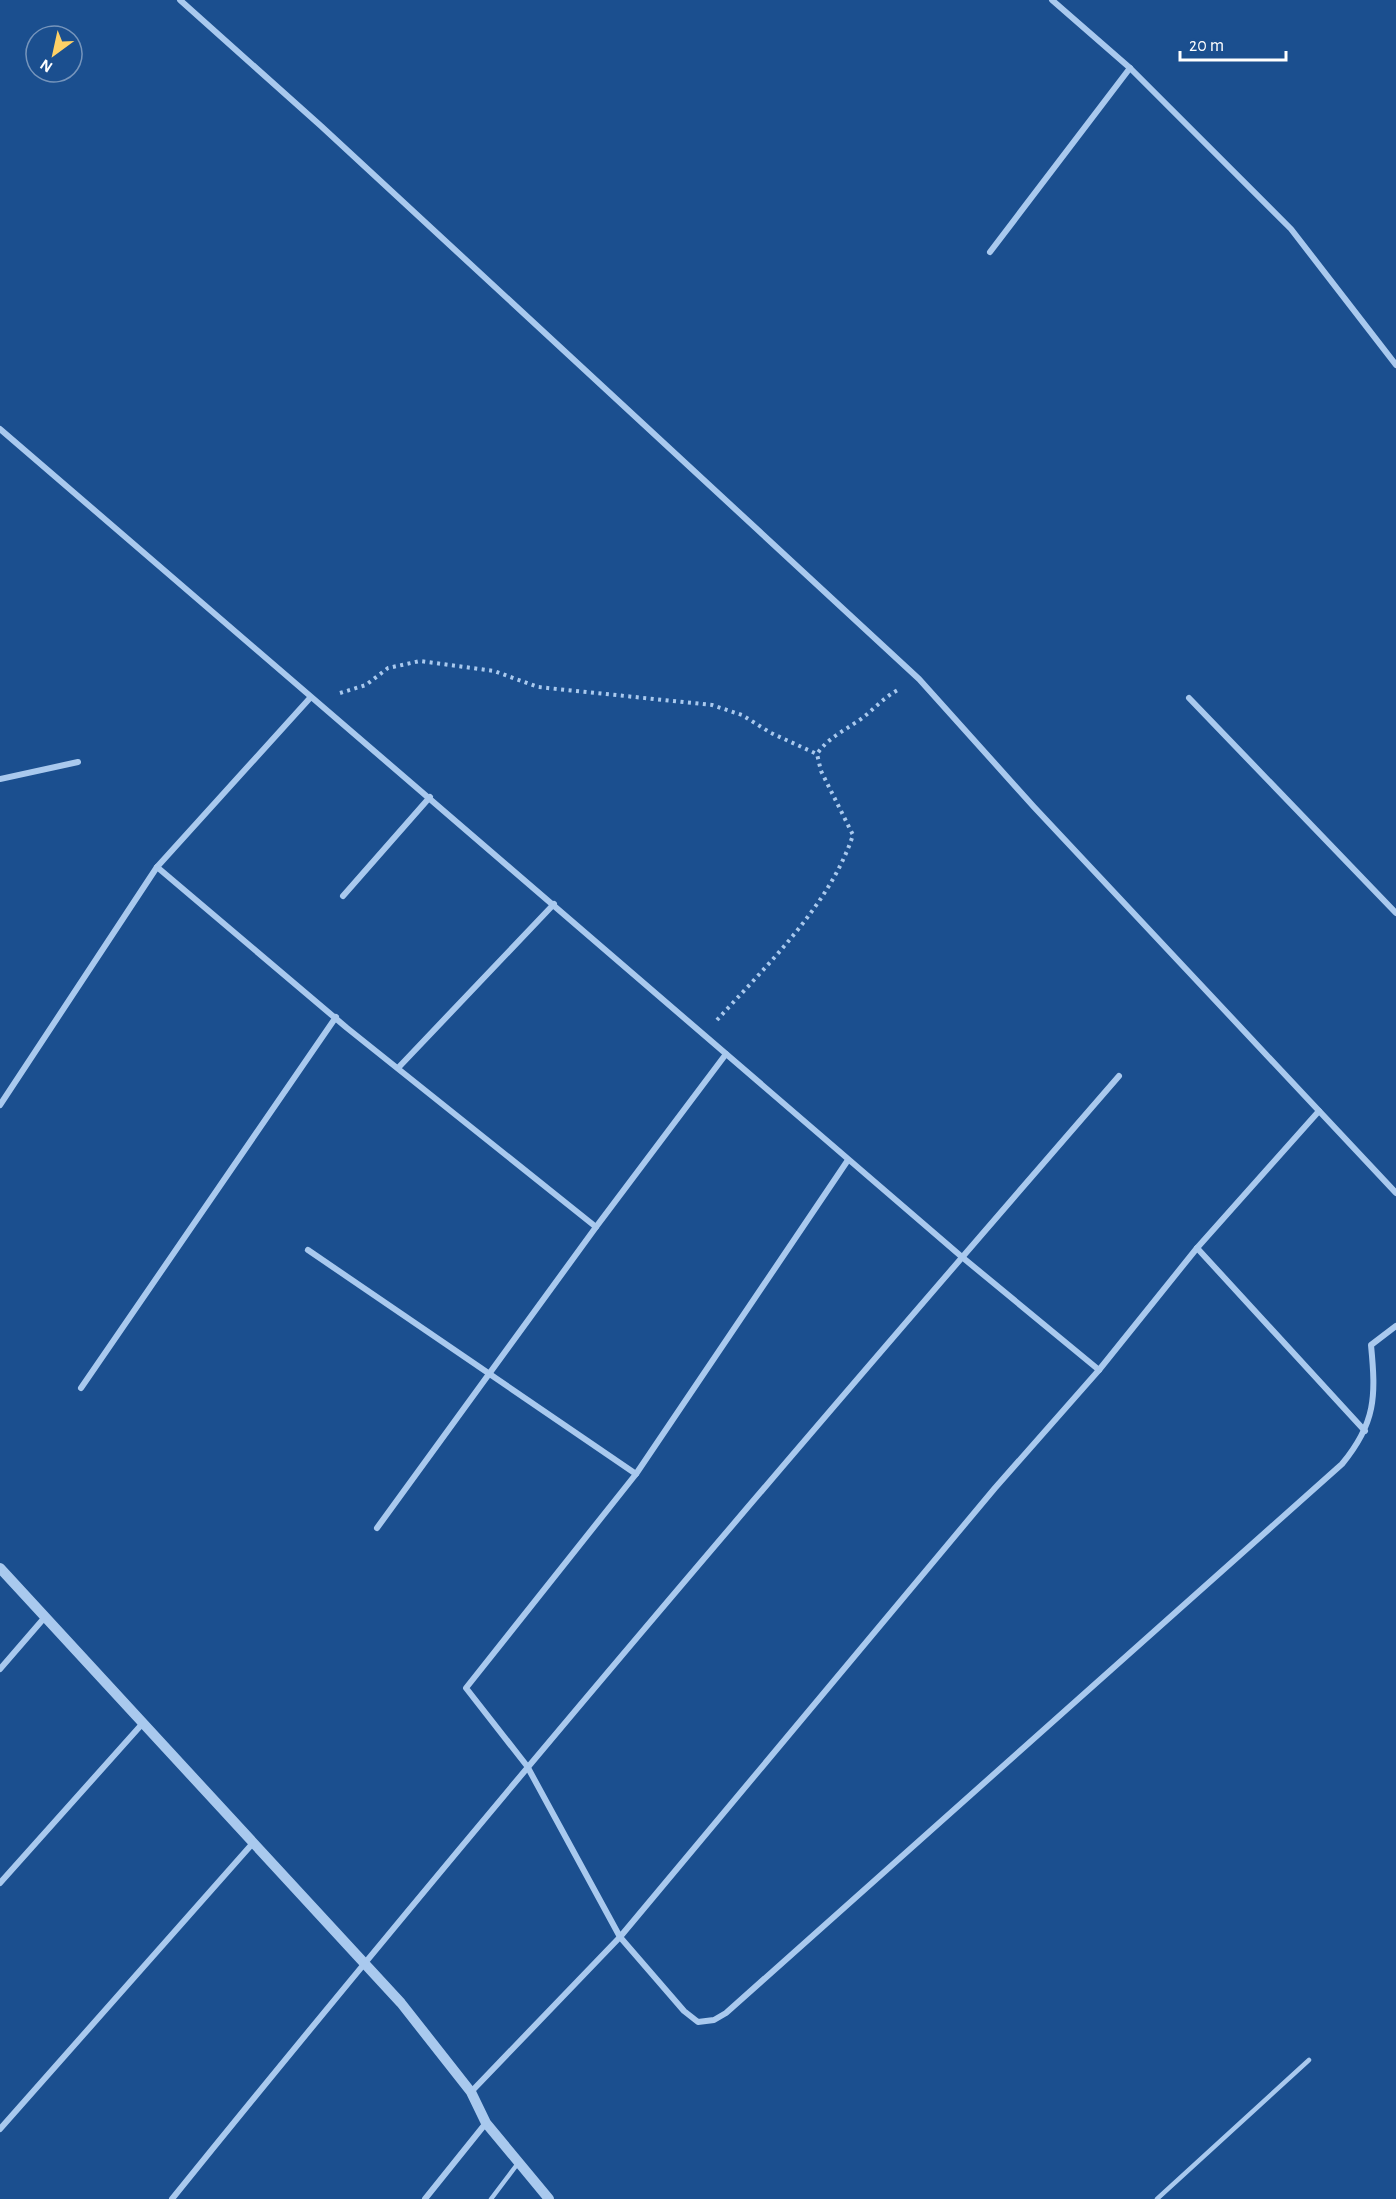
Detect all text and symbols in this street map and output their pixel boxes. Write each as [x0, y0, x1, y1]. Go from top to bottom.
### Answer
north arrow [24, 24, 84, 84]
scale bar [1180, 24, 1286, 62]
text: 20 m [1189, 37, 1224, 55]
text: N [37, 56, 55, 75]

